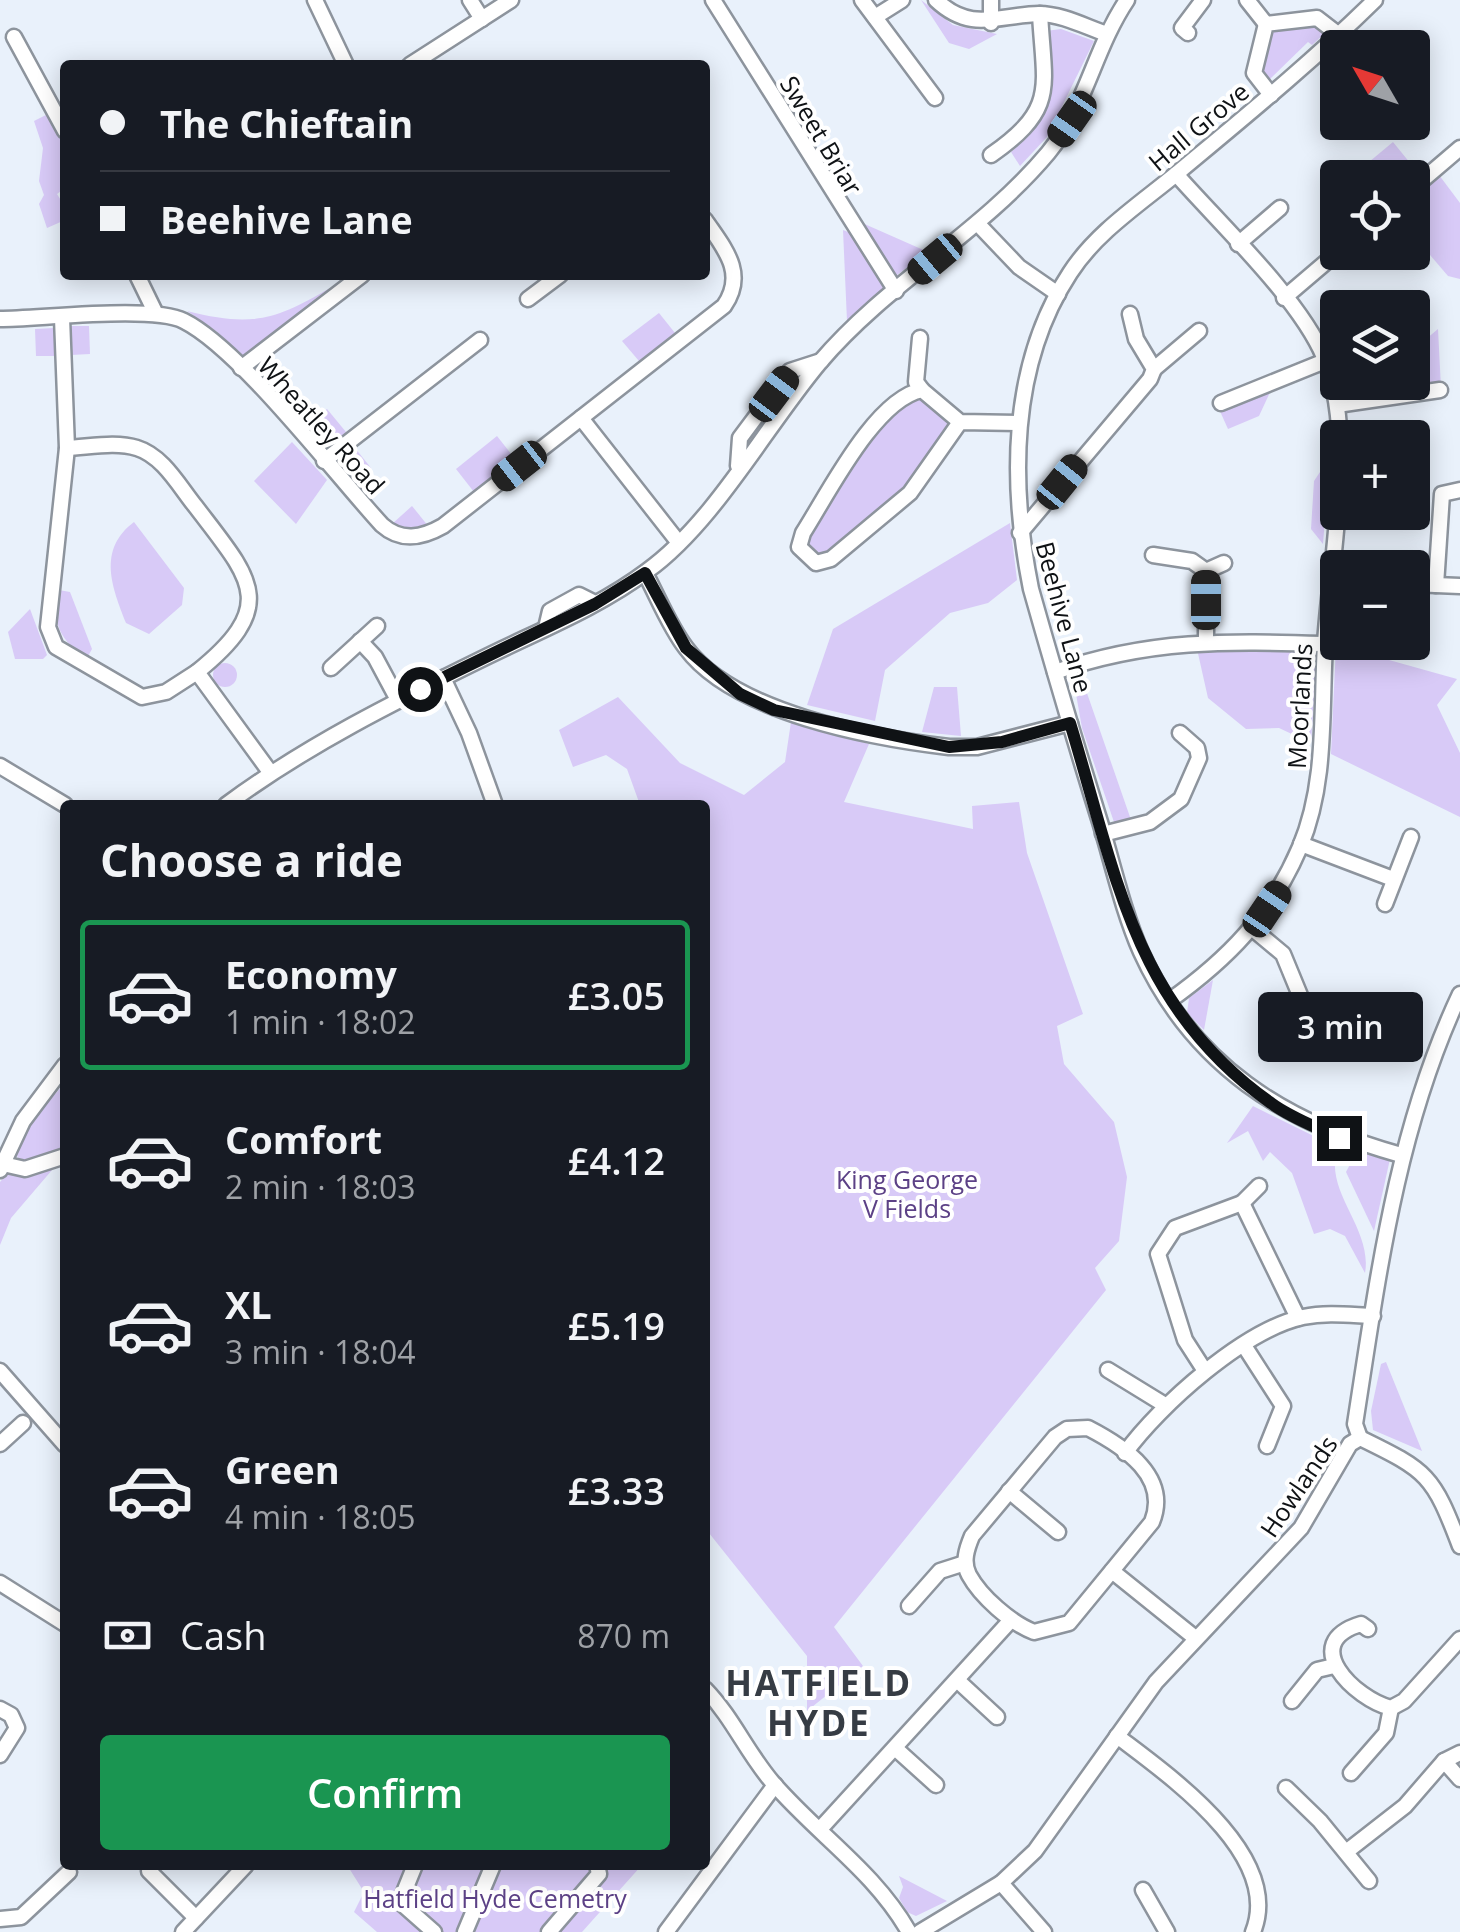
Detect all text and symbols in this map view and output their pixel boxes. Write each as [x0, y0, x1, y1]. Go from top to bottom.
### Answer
north arrow [1320, 30, 1430, 140]
map controls [1320, 30, 1430, 660]
street label: Sweet Briar [773, 69, 871, 201]
street label: Hall Grove [1141, 74, 1255, 178]
car [1043, 86, 1101, 152]
text: The Chieftain [160, 97, 413, 149]
button: locate [1320, 160, 1430, 270]
text: Beehive Lane [160, 193, 413, 245]
car [902, 228, 968, 290]
button: layers [1320, 290, 1430, 400]
street label: Wheatley Road [251, 349, 393, 501]
car [744, 361, 804, 427]
button: + [1320, 420, 1430, 530]
car [486, 436, 552, 496]
car [1031, 449, 1093, 515]
street label: Beehive Lane [1028, 538, 1102, 696]
button: − [1320, 550, 1430, 660]
car [1191, 570, 1221, 630]
street label: Moorlands [1279, 642, 1319, 770]
route start [398, 667, 443, 712]
text: Choose a ride [100, 829, 403, 890]
car [1238, 876, 1296, 942]
text: Economy [225, 948, 397, 1000]
icon: car [105, 950, 195, 1040]
text: £3.05 [568, 969, 665, 1021]
callout: 3 min [1256, 993, 1422, 1063]
text: 1 min · 18:02 [225, 1000, 416, 1043]
text: 3 min [1297, 1005, 1384, 1048]
text: Comfort [225, 1113, 382, 1165]
icon: car [105, 1115, 195, 1205]
route end [1317, 1116, 1362, 1161]
text: £4.12 [568, 1134, 665, 1186]
park label: King George V Fields [836, 1162, 978, 1225]
text: 2 min · 18:03 [225, 1165, 416, 1208]
text: XL [225, 1278, 272, 1330]
icon: car [105, 1280, 195, 1370]
text: £5.19 [568, 1299, 665, 1351]
text: 3 min · 18:04 [225, 1330, 416, 1373]
street label: Howlands [1252, 1429, 1344, 1543]
text: Green [225, 1443, 340, 1495]
icon: car [105, 1445, 195, 1535]
text: £3.33 [568, 1464, 665, 1516]
text: 4 min · 18:05 [225, 1495, 416, 1538]
icon: cash [100, 1608, 155, 1663]
text: Cash [180, 1609, 266, 1661]
text: 870 m [577, 1614, 670, 1657]
district label: HATFIELD HYDE [725, 1659, 913, 1746]
button: Confirm [100, 1735, 670, 1850]
park label: Hatfield Hyde Cemetry [363, 1881, 627, 1915]

